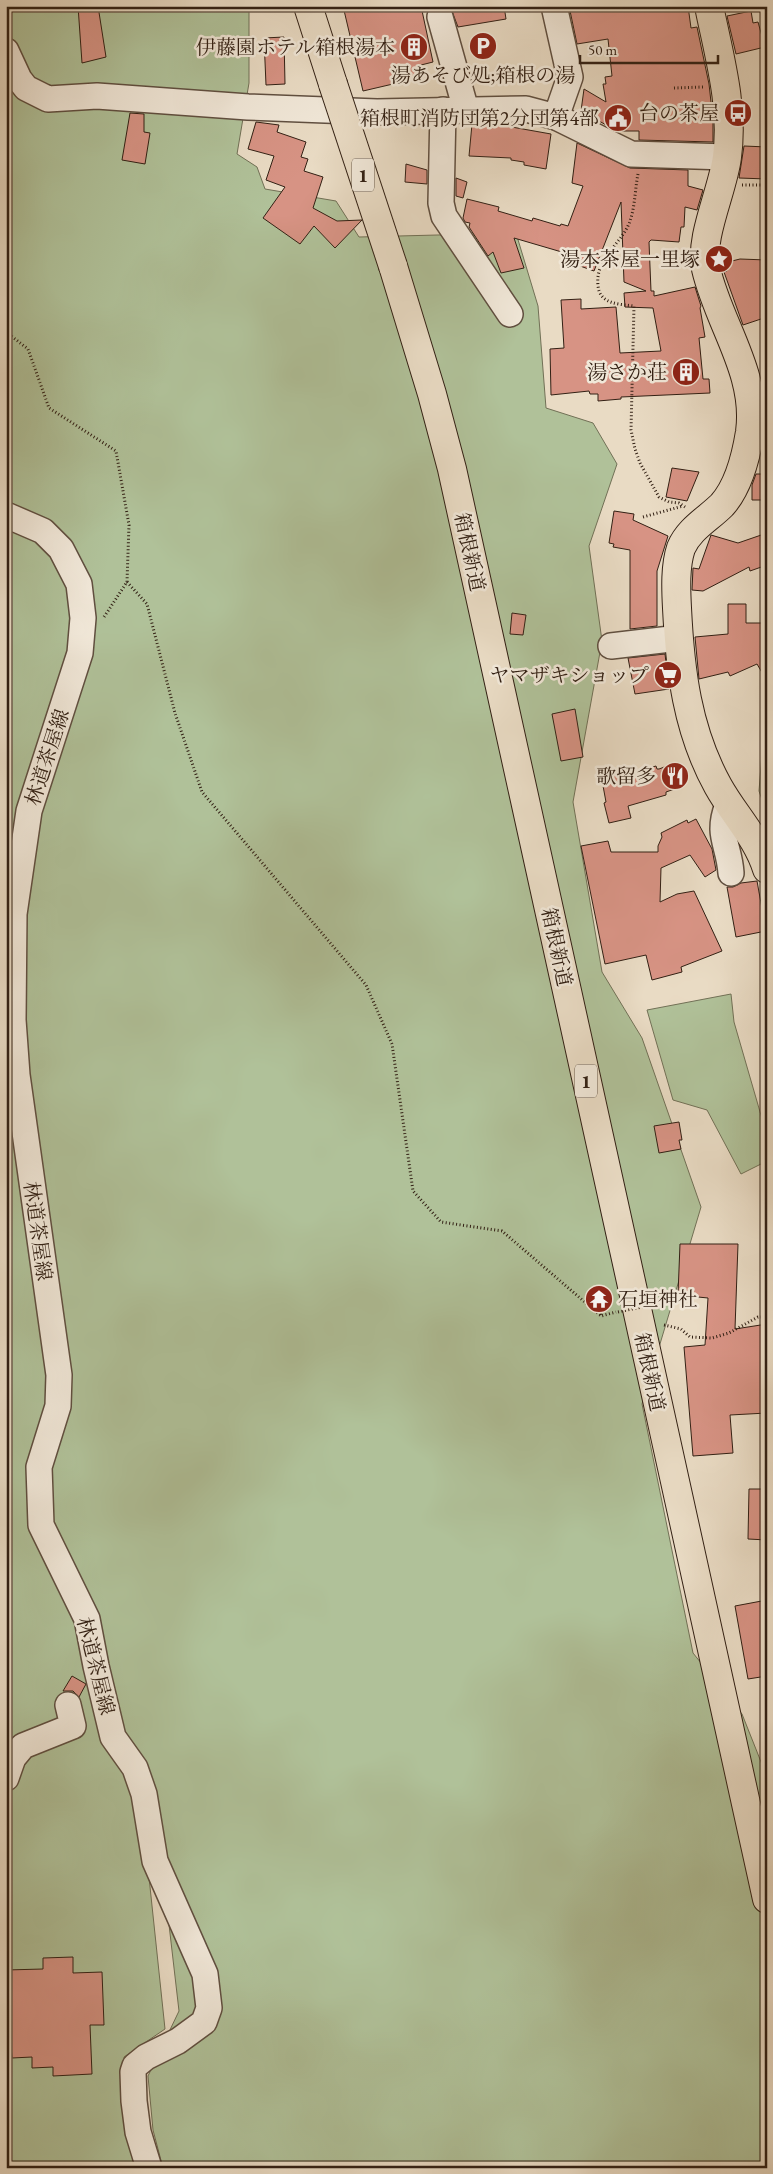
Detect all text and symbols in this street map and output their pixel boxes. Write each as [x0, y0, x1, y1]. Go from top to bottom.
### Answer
parking icon: 湯あそび処;箱根の湯 [468, 31, 498, 61]
building icon: 伊藤園ホテル箱根湯本 [399, 32, 429, 62]
scale bar [580, 32, 718, 64]
place label: 伊藤園ホテル箱根湯本 [196, 34, 395, 60]
text: 50 m [588, 40, 617, 59]
place label: 湯あそび処;箱根の湯 [391, 62, 575, 88]
bus stop icon: 台の茶屋 [723, 98, 753, 128]
place label: 台の茶屋 [639, 100, 719, 126]
public building icon: 箱根町消防団第2分団第4部 [603, 103, 633, 133]
place label: 箱根町消防団第2分団第4部 [360, 105, 599, 131]
road number: 1 [352, 158, 374, 192]
place icon: 湯本茶屋一里塚 [704, 244, 734, 274]
place label: 湯本茶屋一里塚 [560, 246, 700, 272]
building icon: 湯さか荘 [671, 357, 701, 387]
place label: 湯さか荘 [587, 359, 667, 385]
street label: 箱根新道 [449, 510, 491, 594]
supermarket icon: ヤマザキショップ [653, 660, 683, 690]
place label: ヤマザキショップ [490, 662, 649, 688]
street label: 林道茶屋線 [19, 705, 75, 809]
restaurant icon: 歌留多 [660, 761, 690, 791]
place label: 歌留多 [596, 763, 656, 789]
street label: 箱根新道 [536, 905, 578, 989]
road number: 1 [575, 1064, 597, 1098]
street label: 林道茶屋線 [18, 1180, 58, 1282]
temple icon: 石垣神社 [584, 1284, 614, 1314]
place label: 石垣神社 [618, 1286, 698, 1312]
street label: 箱根新道 [629, 1330, 671, 1414]
street label: 林道茶屋線 [71, 1614, 121, 1718]

